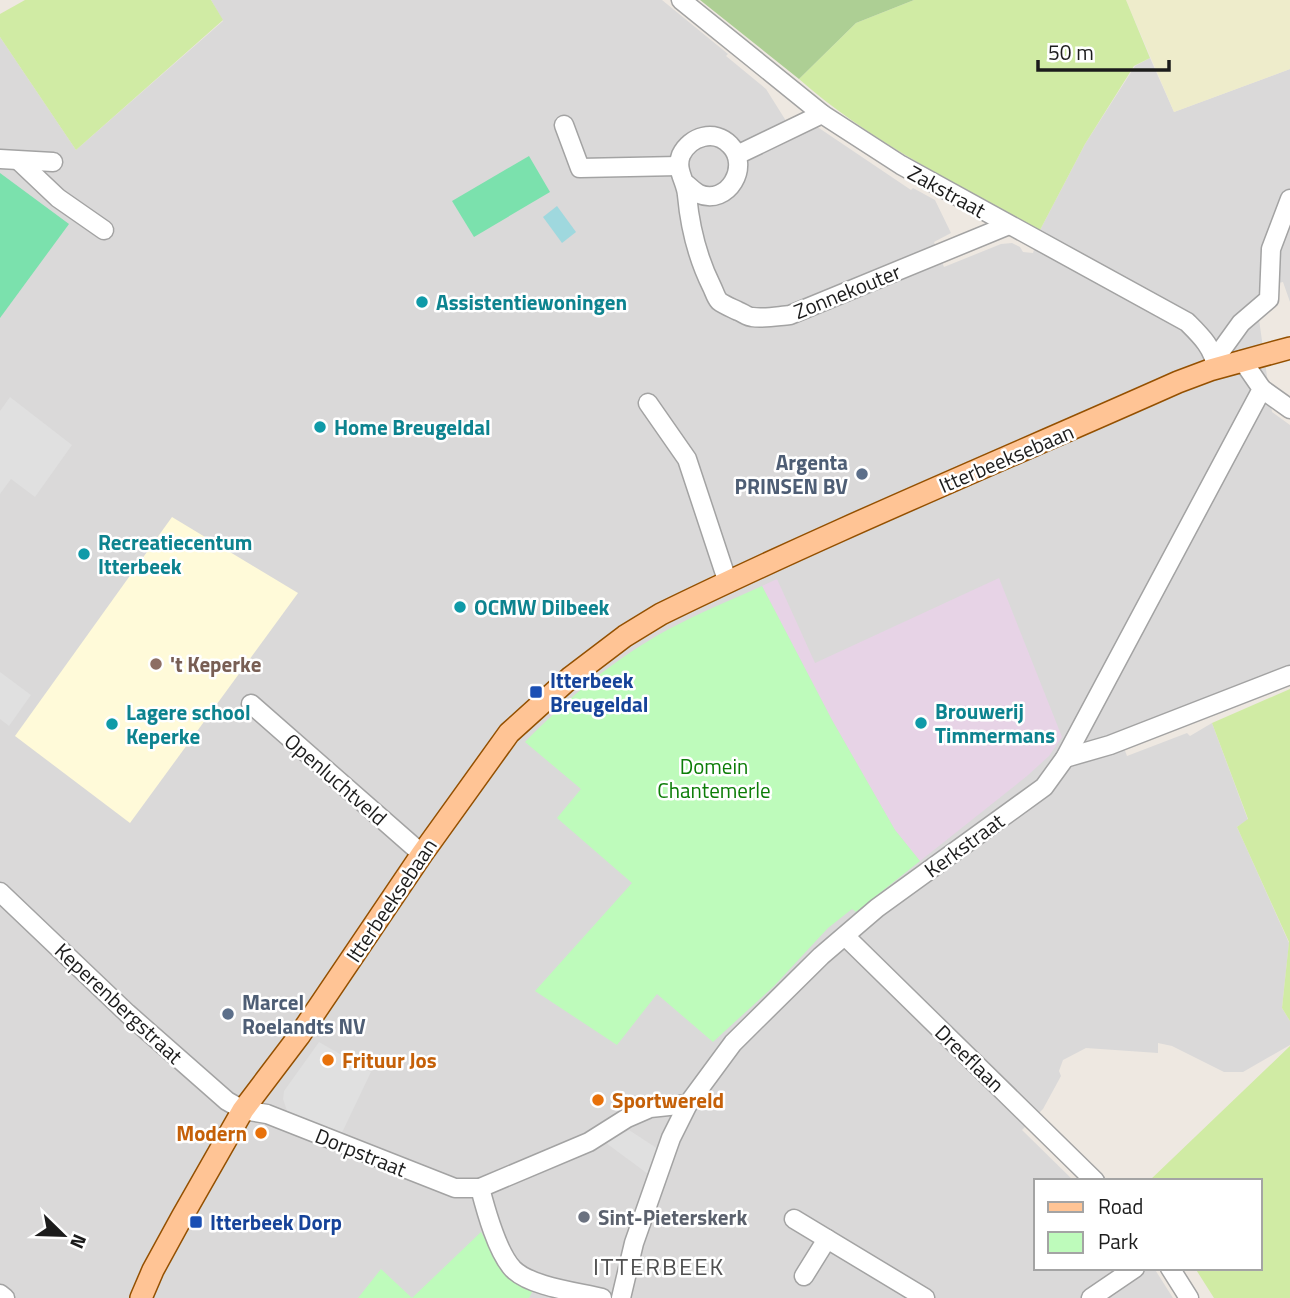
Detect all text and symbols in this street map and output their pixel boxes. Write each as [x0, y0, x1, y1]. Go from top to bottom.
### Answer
scale bar [1038, 28, 1169, 72]
text: 50 m [1048, 36, 1094, 68]
street label: Zakstraat [902, 156, 992, 226]
street label: Zonnekouter [789, 255, 905, 327]
place label: Assistentiewoningen [436, 286, 627, 318]
marker: Assistentiewoningen [414, 294, 430, 310]
place label: Home Breugeldal [334, 411, 491, 443]
street label: Itterbeeksebaan [934, 415, 1078, 501]
marker: Home Breugeldal [312, 419, 328, 435]
place label: Argenta PRINSEN BV [735, 446, 848, 502]
marker: Argenta PRINSEN BV [854, 466, 870, 482]
place label: Recreatiecentum Itterbeek [98, 526, 252, 582]
marker: Recreatiecentum Itterbeek [76, 546, 92, 562]
place label: OCMW Dilbeek [474, 591, 610, 623]
marker: OCMW Dilbeek [452, 599, 468, 615]
place label: 't Keperke [170, 648, 261, 680]
marker: 't Keperke [148, 656, 164, 672]
place label: Itterbeek Breugeldal [550, 664, 648, 720]
marker: Itterbeek Breugeldal [528, 684, 544, 700]
place label: Brouwerij Timmermans [935, 695, 1055, 751]
place label: Lagere school Keperke [126, 696, 251, 752]
marker: Brouwerij Timmermans [913, 715, 929, 731]
marker: Lagere school Keperke [104, 716, 120, 732]
street label: Openluchtveld [278, 725, 394, 833]
park label: Domein Chantemerle [657, 750, 771, 806]
street label: Kerkstraat [917, 805, 1011, 885]
street label: Itterbeeksebaan [338, 831, 444, 969]
street label: Keperenbergstraat [48, 935, 191, 1071]
place label: Marcel Roelandts NV [242, 986, 366, 1042]
marker: Marcel Roelandts NV [220, 1006, 236, 1022]
street label: Dreeflaan [928, 1017, 1012, 1099]
place label: Frituur Jos [342, 1044, 437, 1076]
marker: Frituur Jos [320, 1052, 336, 1068]
place label: Sportwereld [612, 1084, 724, 1116]
marker: Sportwereld [590, 1092, 606, 1108]
place label: Modern [176, 1117, 247, 1149]
street label: Dorpstraat [311, 1119, 412, 1185]
marker: Modern [253, 1125, 269, 1141]
legend [1034, 1179, 1262, 1270]
text: Road [1098, 1190, 1143, 1222]
north arrow [28, 1200, 98, 1270]
place label: Sint-Pieterskerk [598, 1201, 747, 1233]
place label: Itterbeek Dorp [210, 1206, 342, 1238]
marker: Sint-Pieterskerk [576, 1209, 592, 1225]
marker: Itterbeek Dorp [188, 1214, 204, 1230]
text: Park [1098, 1225, 1138, 1257]
text: N [63, 1230, 95, 1254]
district label: ITTERBEEK [593, 1248, 725, 1284]

